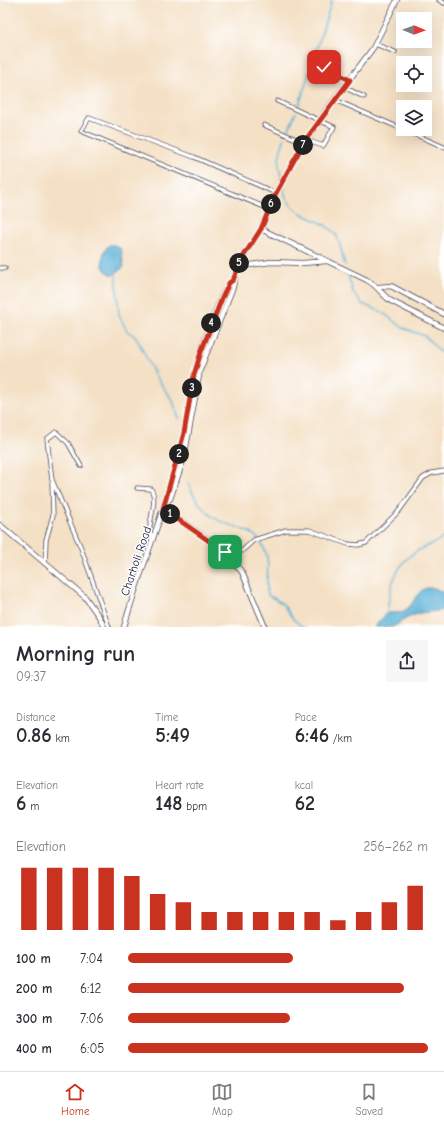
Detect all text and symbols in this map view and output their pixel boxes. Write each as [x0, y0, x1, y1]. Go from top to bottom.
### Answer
north arrow [396, 12, 432, 48]
map controls [396, 12, 432, 136]
pin [307, 50, 341, 84]
icon: check [313, 56, 335, 78]
button: locate [396, 56, 432, 92]
button: layers [396, 100, 432, 136]
pin: 7 [293, 135, 313, 155]
text: 7 [301, 138, 305, 151]
pin: 6 [261, 194, 281, 214]
text: 6 [268, 197, 274, 210]
pin: 5 [229, 253, 249, 273]
text: 5 [236, 256, 242, 269]
pin: 4 [201, 313, 221, 333]
text: 4 [208, 316, 214, 329]
pin: 3 [182, 378, 202, 398]
text: 3 [189, 381, 195, 394]
pin: 2 [169, 444, 189, 464]
text: 2 [176, 447, 182, 460]
pin: 1 [160, 504, 180, 524]
text: 1 [168, 507, 172, 520]
street label: Charholi Road [118, 524, 154, 598]
pin [208, 535, 242, 569]
icon: arrive [214, 541, 236, 563]
button: share [386, 640, 428, 682]
text: Morning run [16, 641, 135, 667]
text: 09:37 [16, 669, 46, 684]
text: Distance [16, 711, 55, 724]
text: Time [155, 711, 178, 724]
text: Pace [295, 711, 317, 724]
text: 0.86 [16, 724, 52, 747]
text: 5:49 [155, 724, 190, 747]
text: 6:46 [295, 724, 329, 747]
text: km [52, 732, 70, 745]
text: /km [329, 732, 352, 745]
text: Elevation [16, 779, 58, 792]
text: Heart rate [155, 779, 204, 792]
text: kcal [295, 779, 313, 792]
text: 6 [16, 792, 26, 815]
text: 148 [155, 792, 183, 815]
text: 62 [295, 792, 315, 815]
text: m [26, 800, 39, 813]
text: bpm [183, 800, 207, 813]
text: Elevation [16, 839, 66, 854]
text: 256–262 m [364, 839, 428, 854]
text: 100 m [16, 951, 51, 966]
text: 7:04 [80, 951, 103, 966]
text: 200 m [16, 981, 52, 996]
text: 6:12 [80, 981, 101, 996]
text: 300 m [16, 1011, 52, 1026]
text: 7:06 [80, 1011, 103, 1026]
text: 400 m [16, 1041, 52, 1056]
text: 6:05 [80, 1041, 104, 1056]
tab: Home [61, 1081, 89, 1118]
tab: Map [211, 1081, 233, 1118]
tab: Saved [356, 1081, 383, 1118]

